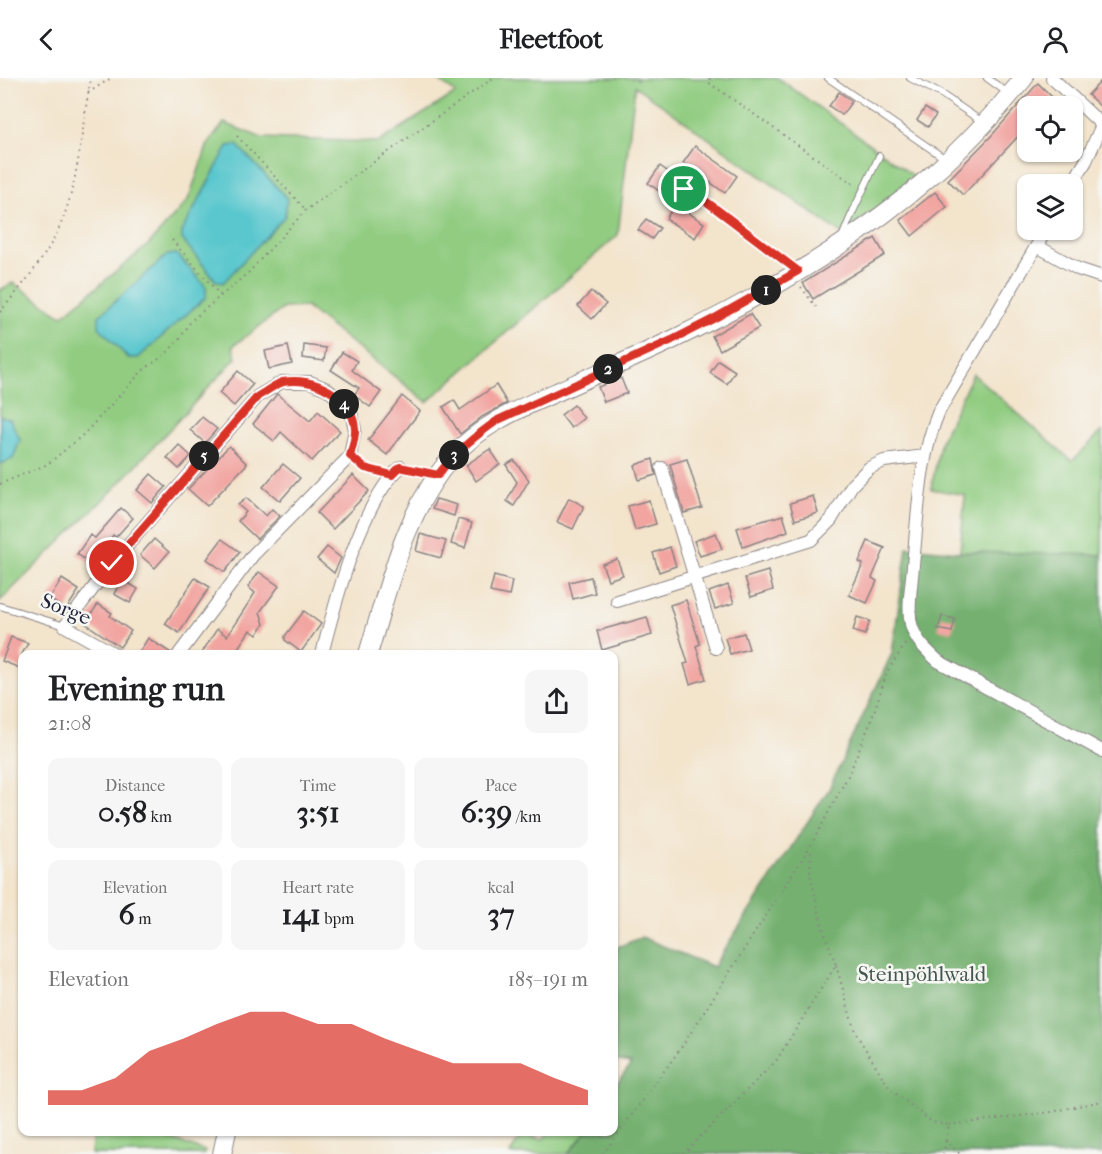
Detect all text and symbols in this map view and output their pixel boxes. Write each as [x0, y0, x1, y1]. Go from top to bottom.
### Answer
icon: back [30, 23, 63, 56]
text: Fleetfoot [499, 23, 603, 55]
icon: person [1039, 23, 1072, 56]
map controls [1017, 96, 1083, 240]
button: locate [1017, 96, 1083, 162]
pin [658, 163, 709, 214]
icon: arrive [667, 172, 700, 205]
button: layers [1017, 174, 1083, 240]
pin: 1 [751, 275, 781, 305]
text: 1 [763, 280, 769, 299]
pin: 2 [593, 354, 623, 384]
text: 2 [604, 359, 612, 378]
pin: 4 [329, 389, 359, 419]
text: 4 [339, 394, 349, 413]
pin: 3 [439, 440, 469, 470]
pin: 5 [189, 441, 219, 471]
text: 3 [451, 445, 457, 464]
text: 5 [201, 446, 207, 465]
pin [86, 537, 137, 588]
icon: check [95, 546, 128, 579]
street label: Sorge [37, 588, 95, 630]
text: Evening run [48, 670, 225, 709]
button: share [525, 670, 588, 733]
text: 21:08 [48, 712, 91, 735]
text: Distance [105, 776, 165, 795]
text: Time [300, 776, 336, 795]
text: Pace [485, 776, 517, 795]
text: 0.58 [98, 795, 147, 830]
text: 3:51 [296, 795, 340, 830]
text: 6:39 [461, 795, 512, 830]
text: km [147, 807, 172, 826]
text: /km [512, 807, 541, 826]
text: Elevation [103, 878, 167, 897]
text: Heart rate [282, 878, 354, 897]
text: kcal [488, 878, 514, 897]
text: 6 [119, 897, 135, 932]
text: 141 [282, 897, 321, 932]
text: 37 [488, 897, 514, 932]
text: m [135, 909, 151, 928]
text: bpm [321, 909, 354, 928]
park label: Steinpöhlwald [858, 962, 987, 986]
text: Elevation [48, 968, 129, 991]
text: 185–191 m [508, 968, 588, 991]

